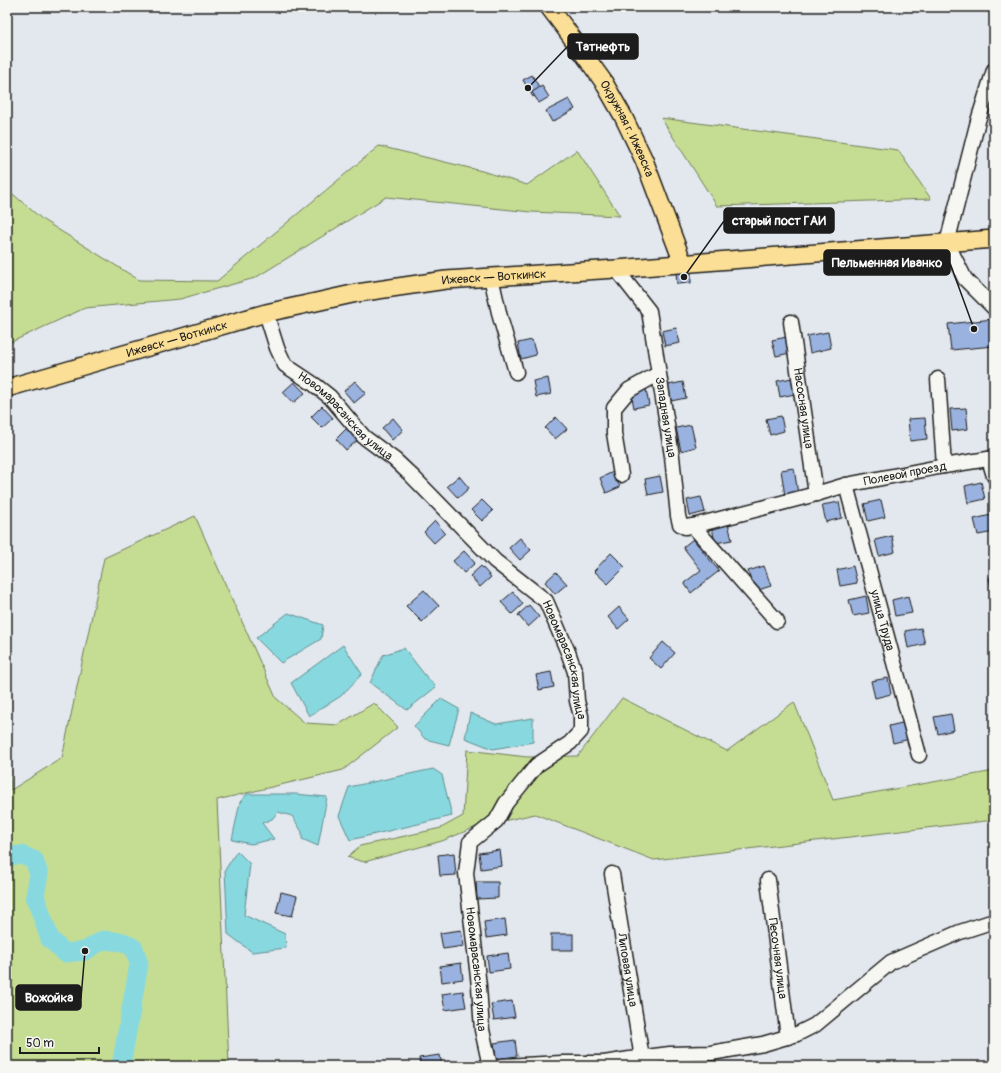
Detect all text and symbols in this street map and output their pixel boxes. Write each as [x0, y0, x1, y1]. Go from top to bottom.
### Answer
callout: Татнефть [568, 34, 638, 59]
text: Татнефть [575, 39, 630, 55]
street label: Окружная г. Ижевска [597, 78, 657, 179]
callout: старый пост ГАИ [724, 208, 834, 233]
text: старый пост ГАИ [731, 213, 826, 229]
callout: Пельменная Иванко [824, 250, 950, 275]
text: Пельменная Иванко [832, 255, 942, 271]
street label: Ижевск — Воткинск [441, 266, 547, 288]
street label: Ижевск — Воткинск [125, 317, 229, 360]
street label: Насосная улица [790, 367, 817, 450]
street label: Новомарасанская улица [295, 368, 396, 464]
street label: Западная улица [652, 376, 680, 459]
street label: Полевой проезд [862, 458, 948, 489]
street label: улица Труда [867, 587, 898, 653]
street label: Новомарасанская улица [539, 598, 589, 720]
street label: Новомарасанская улица [462, 906, 490, 1032]
street label: Песочная улица [765, 917, 791, 1000]
street label: Липовая улица [614, 931, 641, 1008]
callout: Вожойка [16, 985, 81, 1010]
text: Вожойка [25, 990, 73, 1006]
scale bar [20, 1029, 99, 1055]
text: 50 m [26, 1036, 54, 1051]

